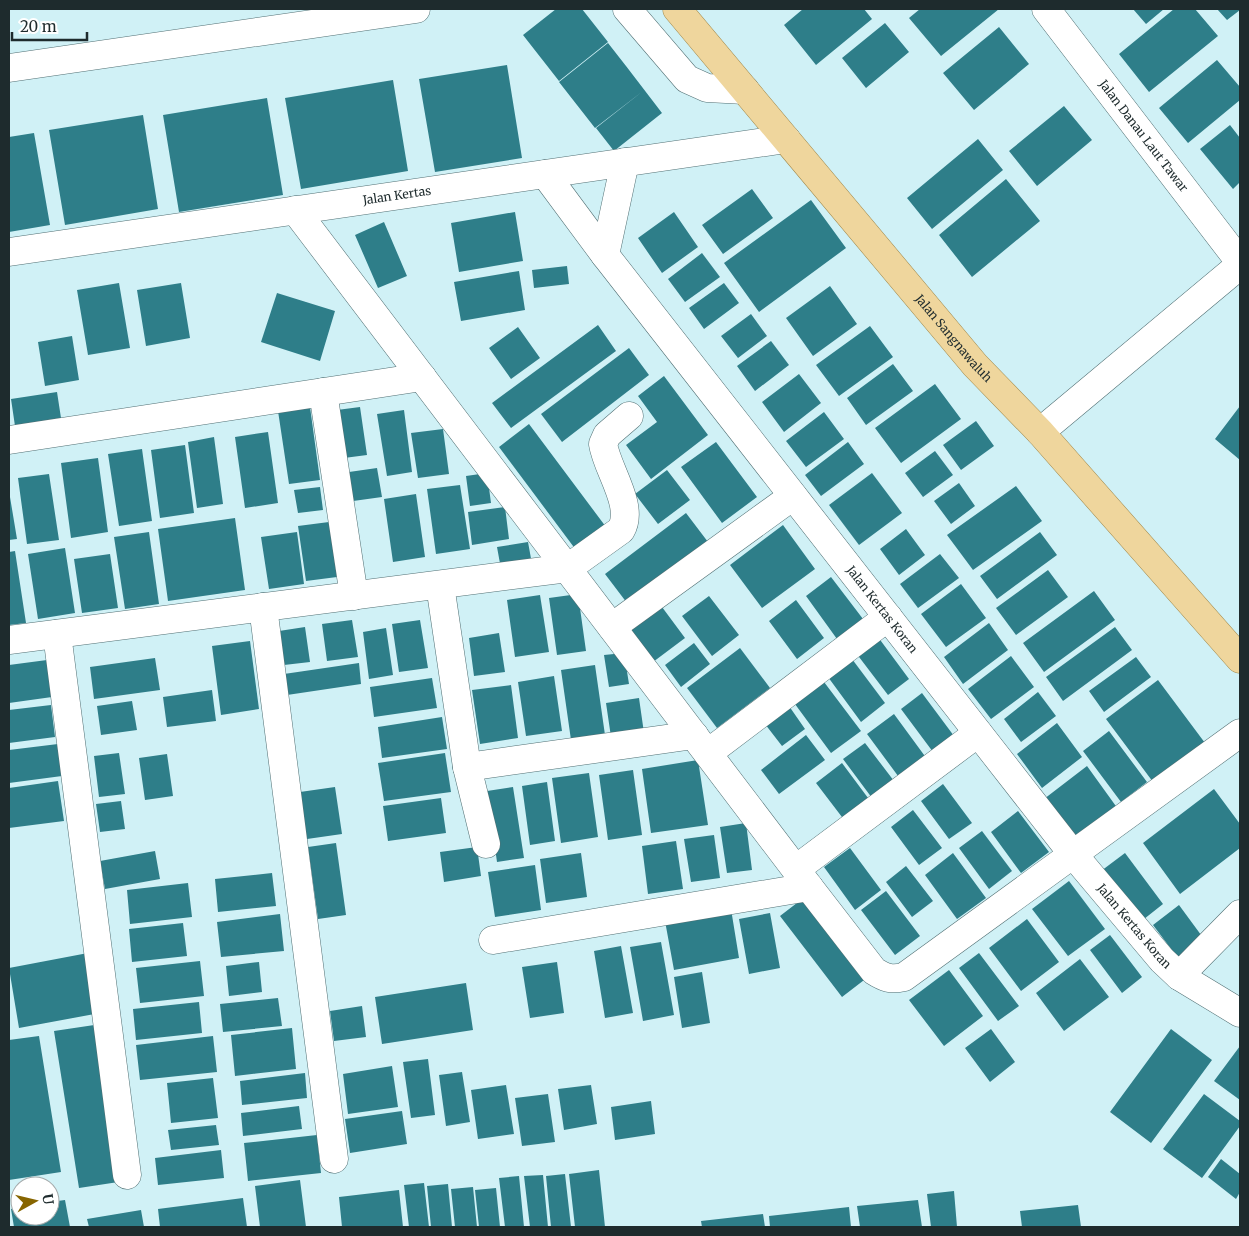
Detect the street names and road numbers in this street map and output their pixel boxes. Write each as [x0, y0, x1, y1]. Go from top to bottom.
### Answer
street label: Jalan Danau Laut Tawar [1095, 76, 1192, 195]
street label: Jalan Kertas [361, 183, 432, 208]
street label: Jalan Sangnawaluh [912, 290, 995, 385]
street label: Jalan Kertas Koran [843, 562, 921, 656]
street label: Jalan Kertas Koran [1094, 880, 1175, 972]

